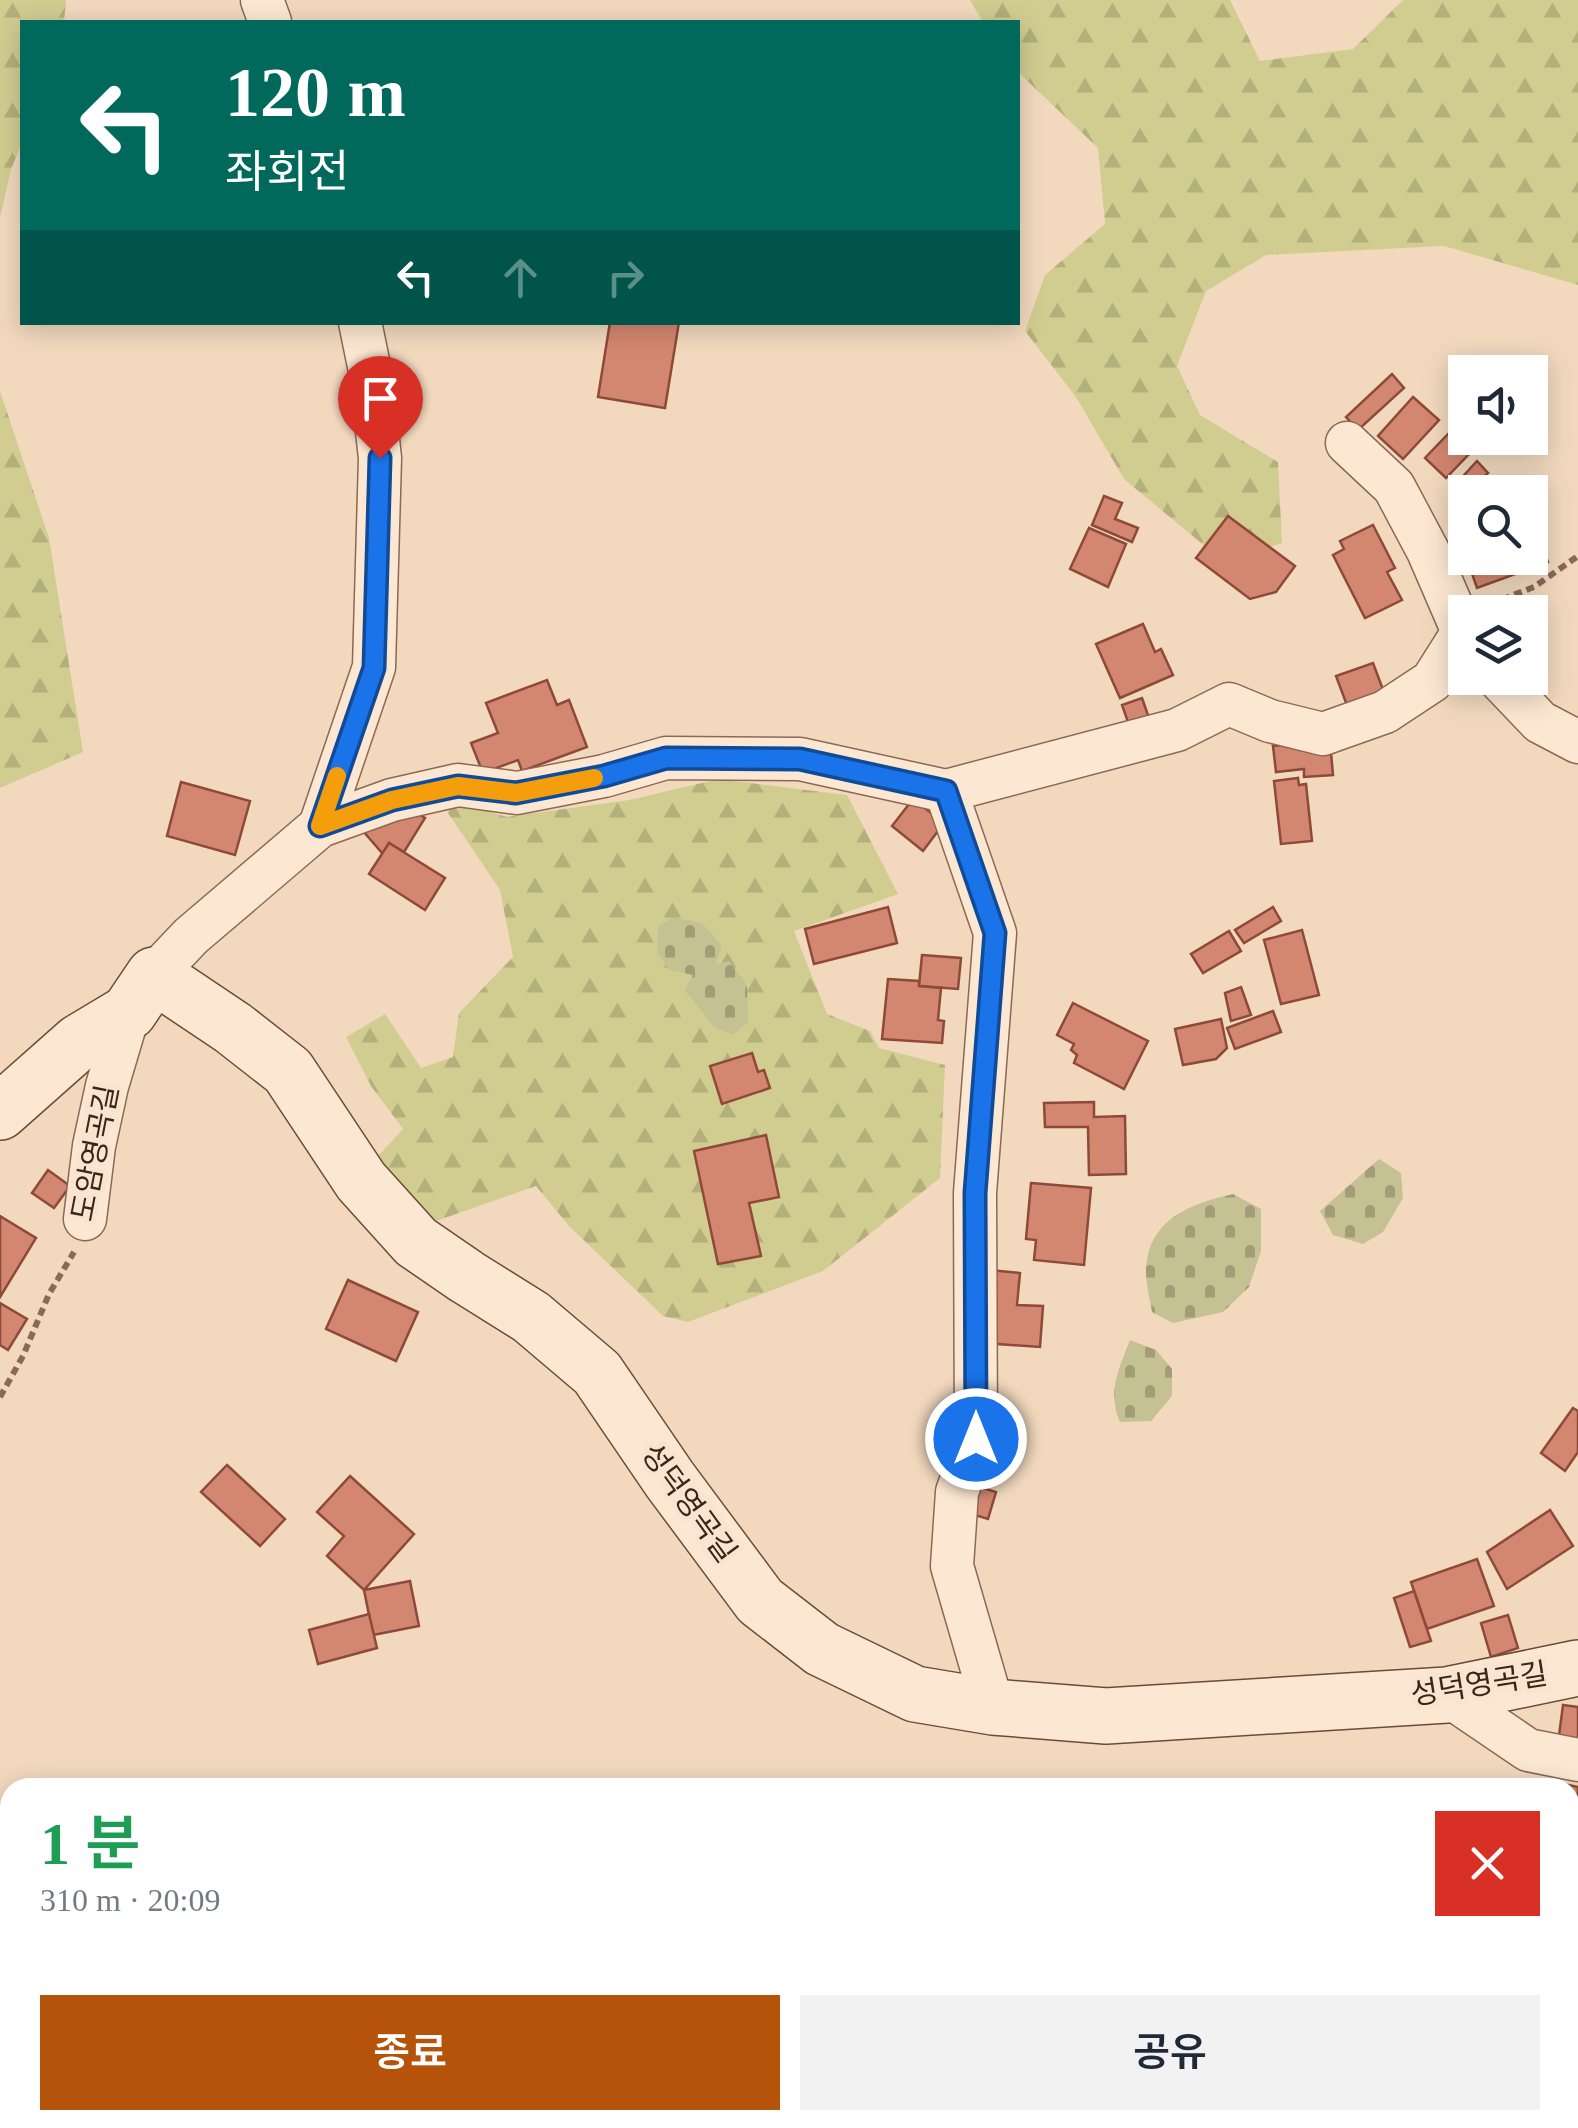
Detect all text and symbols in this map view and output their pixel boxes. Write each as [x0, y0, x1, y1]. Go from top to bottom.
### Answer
text: 120 m [225, 54, 406, 131]
icon: left [60, 60, 190, 190]
text: 좌회전 [225, 147, 349, 197]
icon: left [388, 250, 443, 305]
icon: ahead [493, 250, 548, 305]
icon: right [598, 250, 653, 305]
map controls [1448, 355, 1548, 695]
button: sound [1448, 355, 1548, 455]
pin [338, 356, 423, 459]
icon: arrive [353, 371, 408, 426]
button: search [1448, 475, 1548, 575]
button: layers [1448, 595, 1548, 695]
street label: 도암영곡길 [65, 1082, 124, 1224]
position arrow [924, 1387, 1028, 1491]
street label: 성덕영곡길 [635, 1437, 743, 1568]
street label: 성덕영곡길 [1408, 1656, 1550, 1711]
text: 1 분 [40, 1811, 140, 1877]
button: close [1435, 1811, 1540, 1916]
text: 310 m · 20:09 [40, 1882, 220, 1918]
button: 종료 [40, 1995, 780, 2110]
button: 공유 [800, 1995, 1540, 2110]

